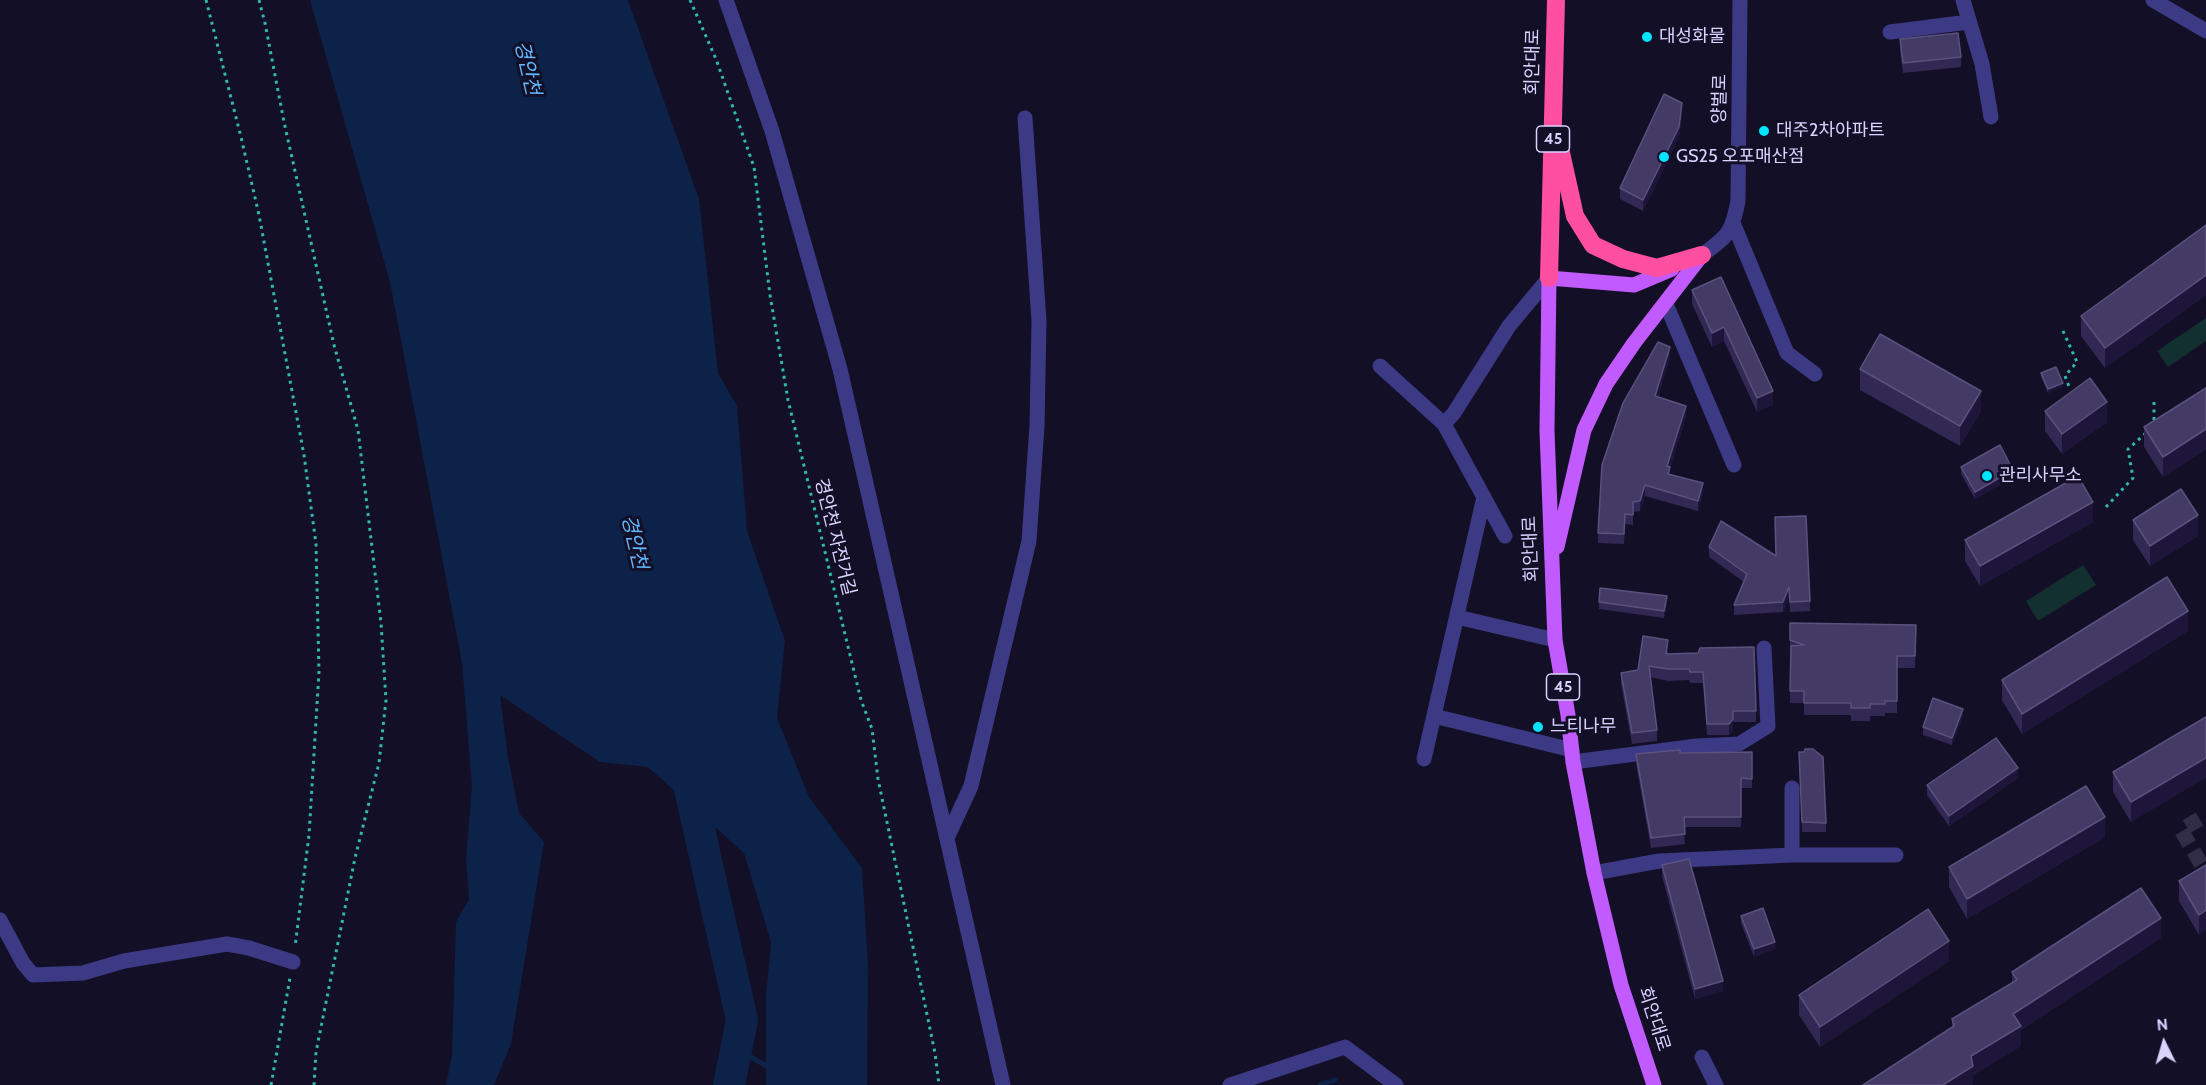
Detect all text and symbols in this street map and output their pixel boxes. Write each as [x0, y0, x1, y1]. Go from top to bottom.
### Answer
place label: 대성화물 [1659, 26, 1725, 48]
street label: 회안대로 [1522, 29, 1544, 95]
marker: 대성화물 [1640, 30, 1654, 44]
water label: 경안천 [509, 38, 545, 98]
street label: 양벌로 [1709, 74, 1731, 124]
place label: 대주2차아파트 [1776, 120, 1885, 142]
marker: 대주2차아파트 [1757, 124, 1771, 138]
road number: 45 [1536, 126, 1570, 152]
place label: GS25 오포매산점 [1676, 146, 1805, 168]
marker: GS25 오포매산점 [1657, 150, 1671, 164]
place label: 관리사무소 [1999, 465, 2082, 487]
marker: 관리사무소 [1980, 469, 1994, 483]
street label: 경안천 자전거길 [810, 476, 860, 598]
water label: 경안천 [616, 512, 652, 572]
street label: 회안대로 [1519, 516, 1543, 582]
road number: 45 [1546, 674, 1580, 700]
place label: 느티나무 [1550, 716, 1616, 738]
marker: 느티나무 [1531, 720, 1545, 734]
street label: 회안대로 [1633, 984, 1675, 1054]
north arrow [2134, 1013, 2194, 1073]
text: N [2156, 1015, 2169, 1035]

